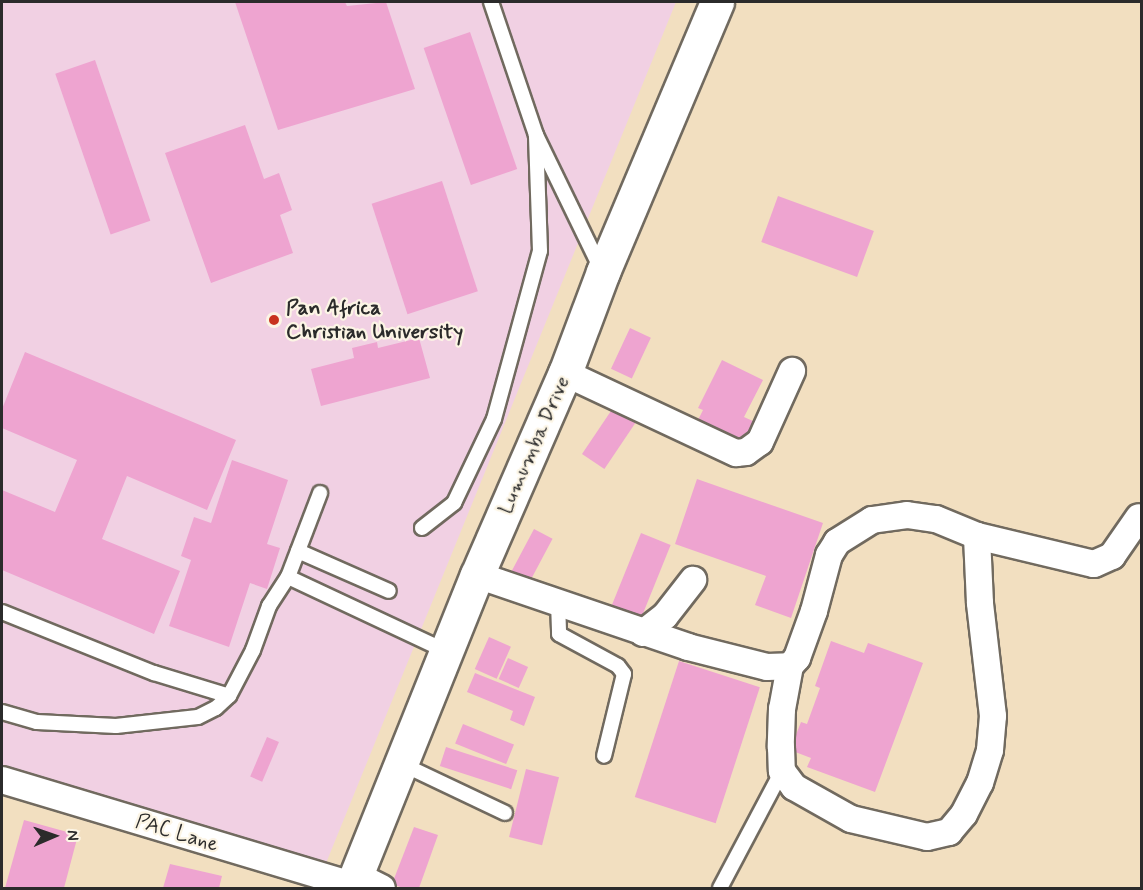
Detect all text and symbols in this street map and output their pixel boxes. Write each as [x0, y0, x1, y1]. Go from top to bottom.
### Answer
place label: Pan Africa Christian University [286, 295, 463, 345]
marker: Pan Africa Christian University [267, 313, 281, 327]
street label: Lumumba Drive [493, 373, 575, 517]
north arrow [24, 806, 84, 866]
street label: PAC Lane [132, 808, 222, 858]
text: N [62, 830, 83, 841]

